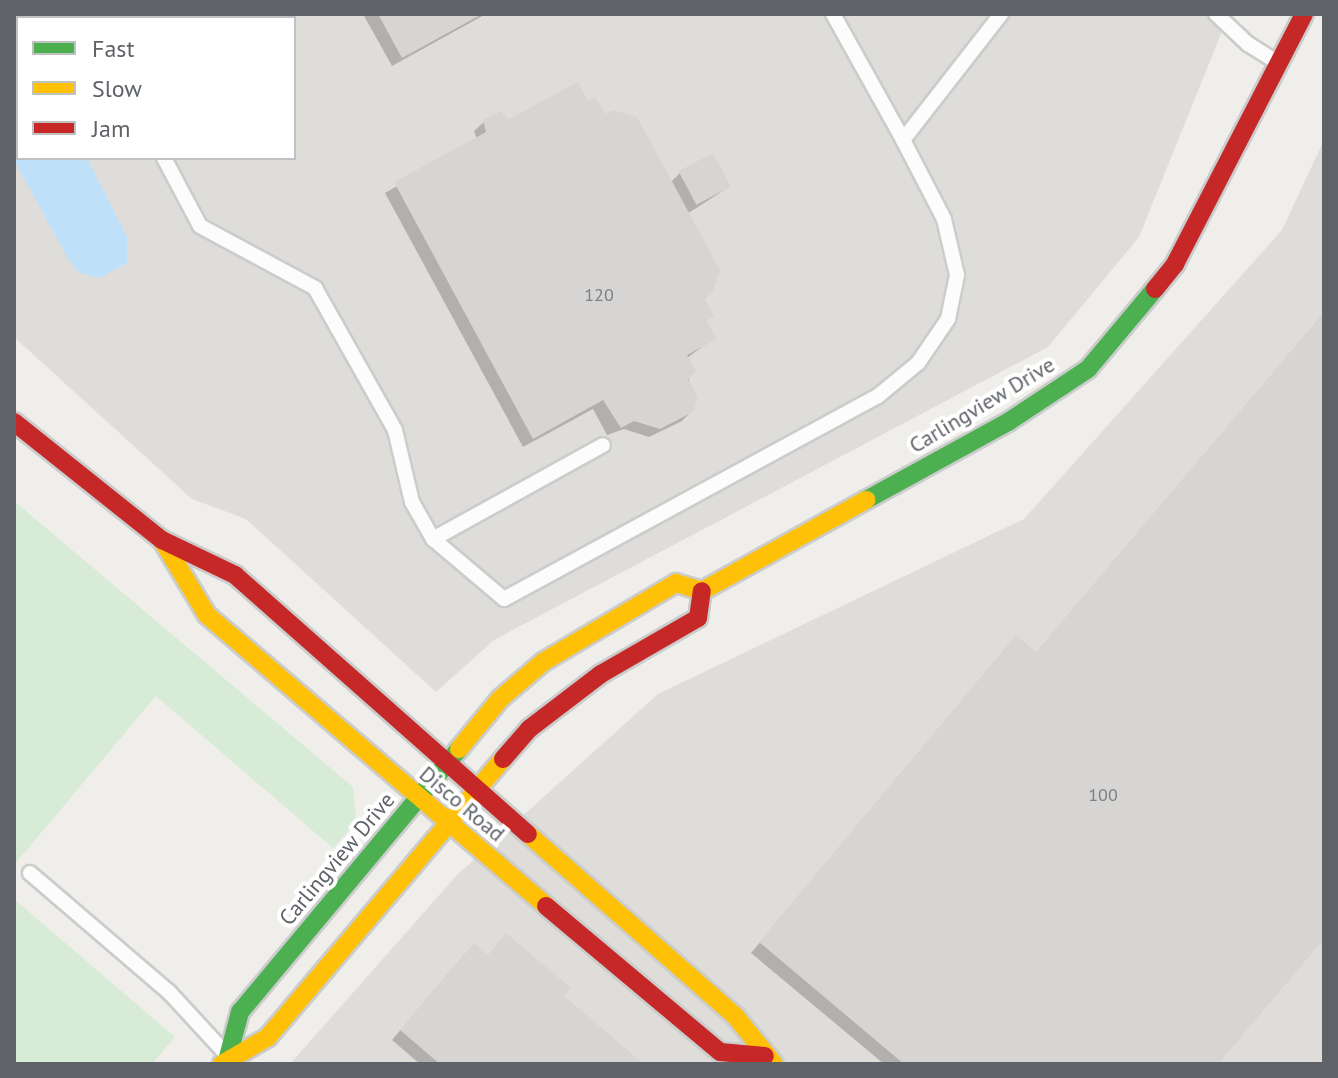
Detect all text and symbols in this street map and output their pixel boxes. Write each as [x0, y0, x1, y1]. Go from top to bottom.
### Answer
legend [16, 16, 296, 160]
text: Fast [92, 33, 135, 64]
text: Slow [92, 73, 142, 104]
text: Jam [92, 113, 130, 144]
house number: 120 [584, 284, 614, 306]
street label: Carlingview Drive [904, 351, 1060, 459]
street label: Disco Road [414, 761, 510, 847]
house number: 100 [1088, 784, 1118, 806]
street label: Carlingview Drive [274, 787, 400, 931]

